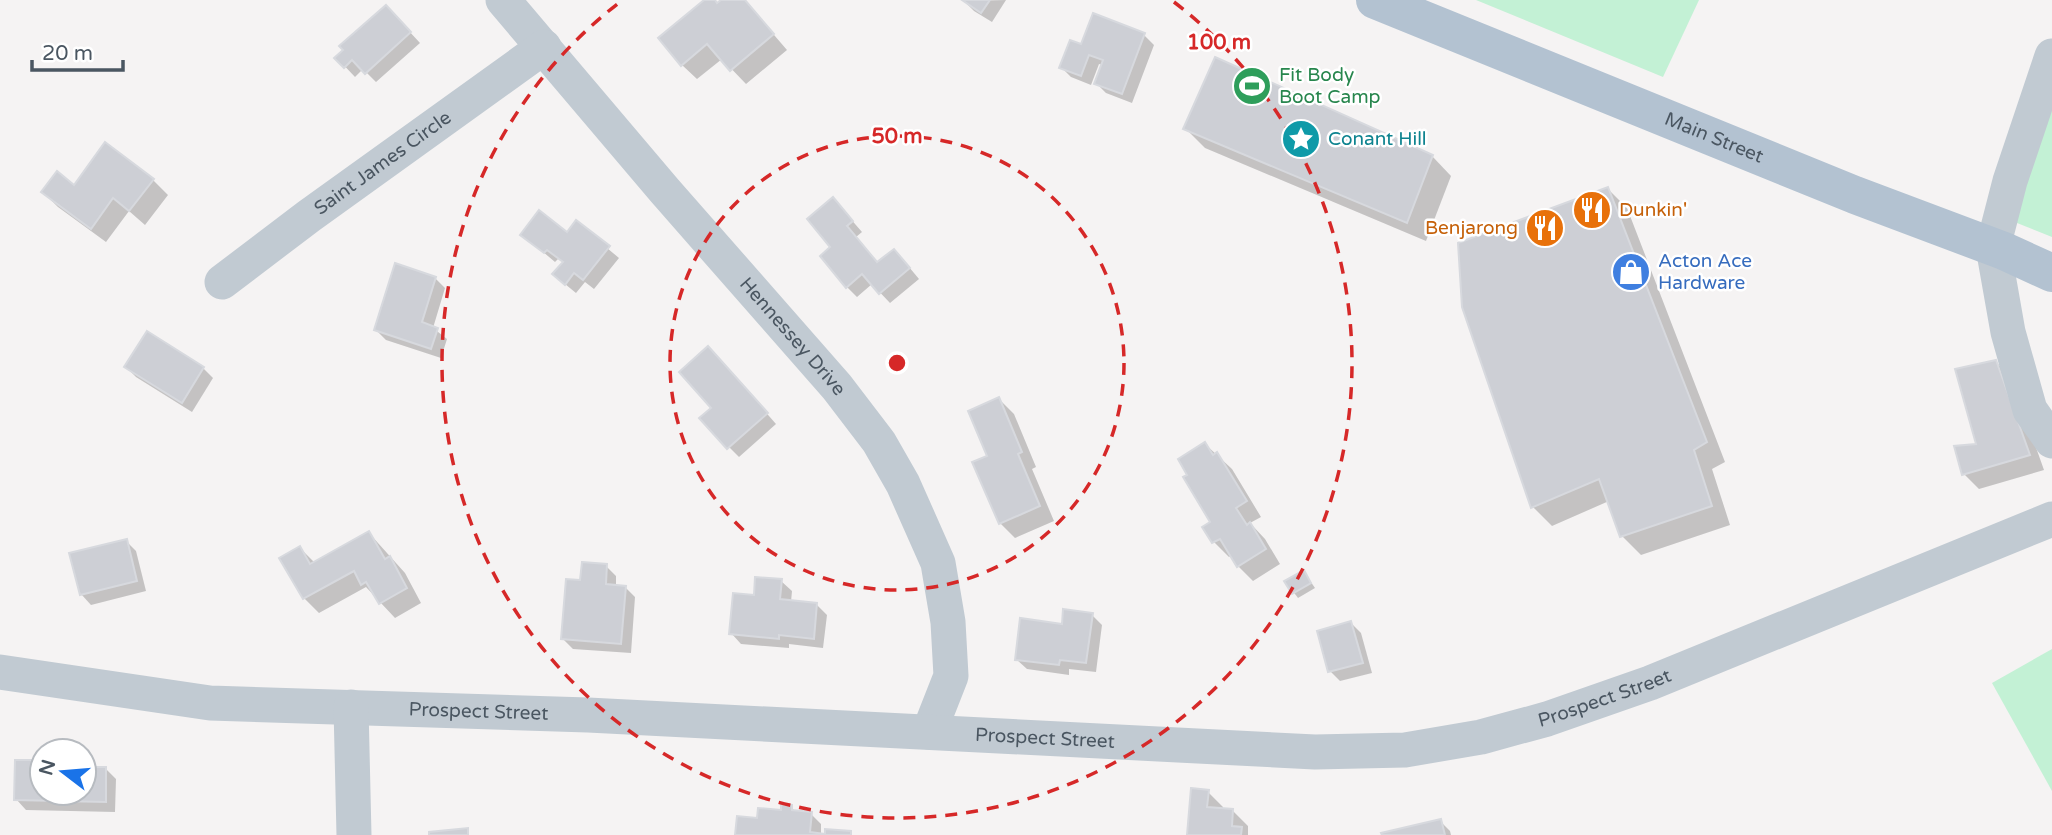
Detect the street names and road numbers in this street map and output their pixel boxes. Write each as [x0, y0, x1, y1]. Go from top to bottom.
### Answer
street label: Saint James Circle [310, 106, 455, 220]
street label: Main Street [1661, 108, 1767, 168]
street label: Hennessey Drive [735, 273, 850, 400]
street label: Prospect Street [1536, 665, 1674, 732]
street label: Prospect Street [408, 698, 549, 725]
street label: Prospect Street [975, 724, 1115, 753]

